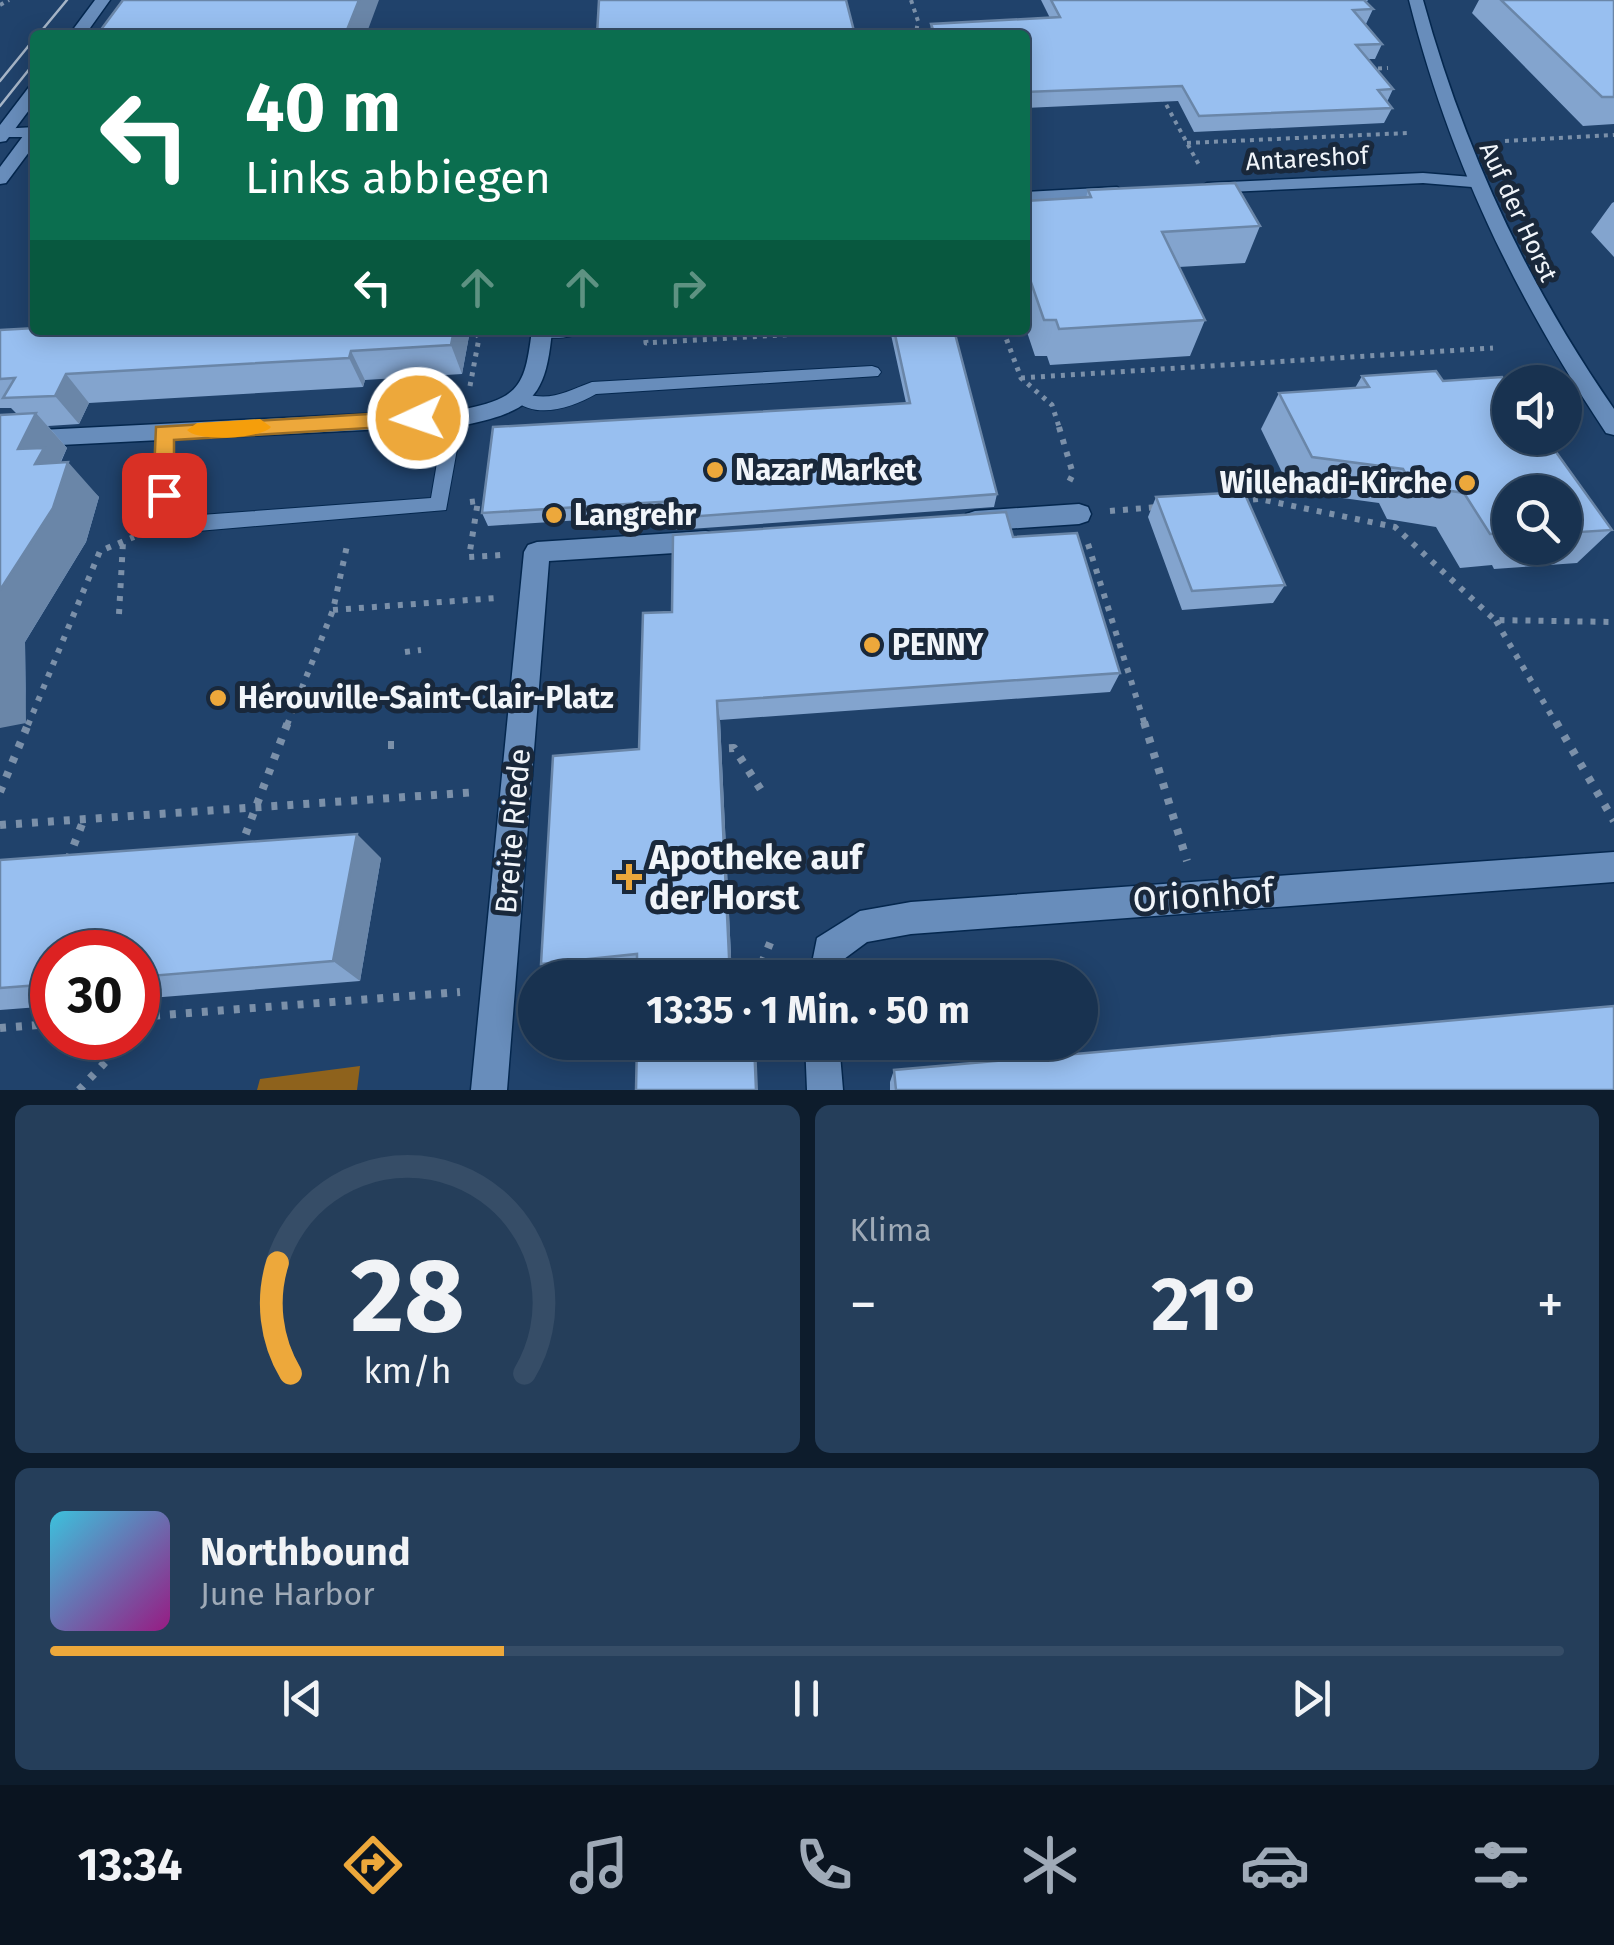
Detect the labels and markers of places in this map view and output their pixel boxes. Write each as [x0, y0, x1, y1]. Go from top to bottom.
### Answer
place label: Nazar Market [735, 452, 917, 488]
pin [122, 453, 207, 538]
marker: Nazar Market [704, 459, 726, 481]
place label: Willehadi-Kirche [1220, 465, 1447, 501]
marker: Willehadi-Kirche [1456, 472, 1478, 494]
place label: Langrehr [574, 497, 697, 533]
marker: Langrehr [543, 504, 565, 526]
place label: PENNY [892, 627, 985, 663]
marker: PENNY [861, 634, 883, 656]
place label: Hérouville-Saint-Clair-Platz [238, 680, 614, 716]
marker: Hérouville-Saint-Clair-Platz [207, 687, 229, 709]
place label: Apotheke auf der Horst [648, 836, 866, 918]
marker: Apotheke auf der Horst [618, 866, 640, 888]

